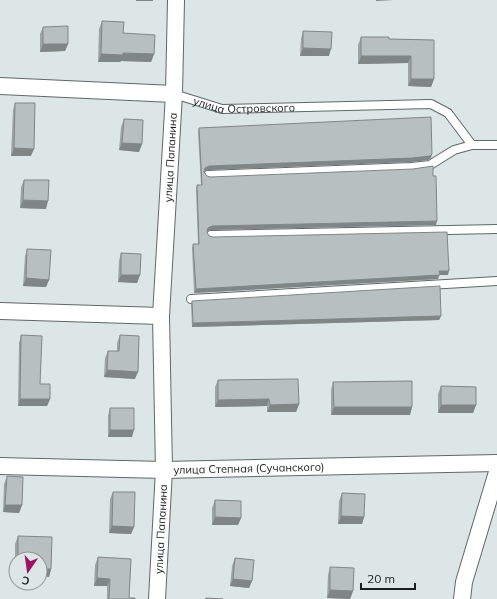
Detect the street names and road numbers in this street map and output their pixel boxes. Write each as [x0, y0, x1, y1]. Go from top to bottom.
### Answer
street label: улица Островского [192, 94, 295, 116]
street label: улица Папанина [161, 112, 180, 203]
street label: улица Степная (Сучанского) [173, 460, 325, 477]
street label: улица Папанина [151, 484, 170, 574]

